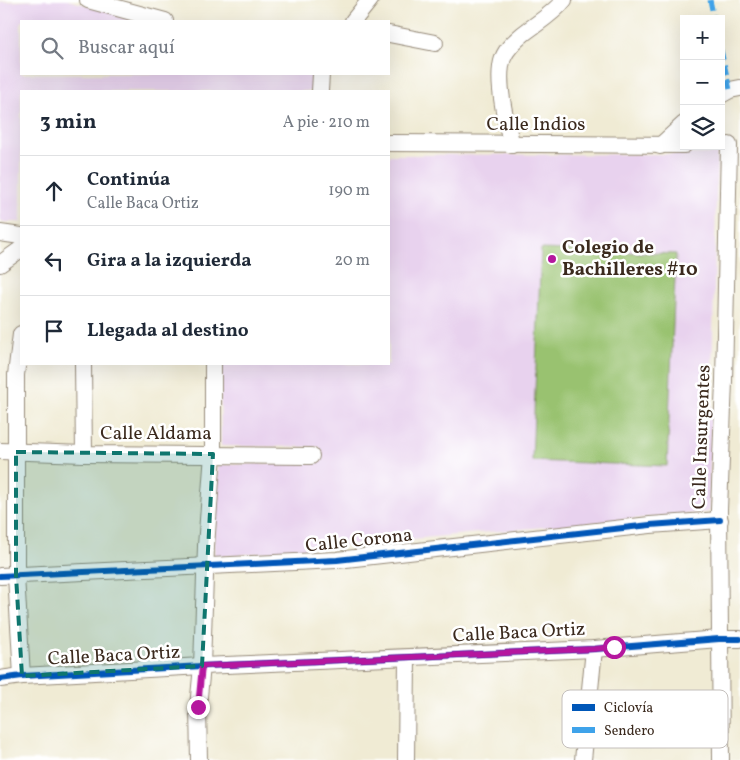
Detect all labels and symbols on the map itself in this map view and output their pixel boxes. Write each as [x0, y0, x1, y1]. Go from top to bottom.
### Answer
street label: Calle Indios [487, 112, 585, 138]
place label: Colegio de Bachilleres #10 [562, 235, 698, 283]
marker: Colegio de Bachilleres #10 [546, 253, 558, 265]
street label: Calle Insurgentes [686, 364, 718, 510]
street label: Calle Aldama [100, 421, 212, 447]
street label: Calle Corona [304, 522, 414, 560]
street label: Calle Baca Ortiz [452, 617, 586, 649]
route start [603, 636, 626, 659]
street label: Calle Baca Ortiz [47, 640, 181, 672]
legend [562, 690, 728, 748]
route end [187, 696, 210, 719]
text: Ciclovía [604, 699, 653, 718]
text: Sendero [604, 722, 655, 741]

